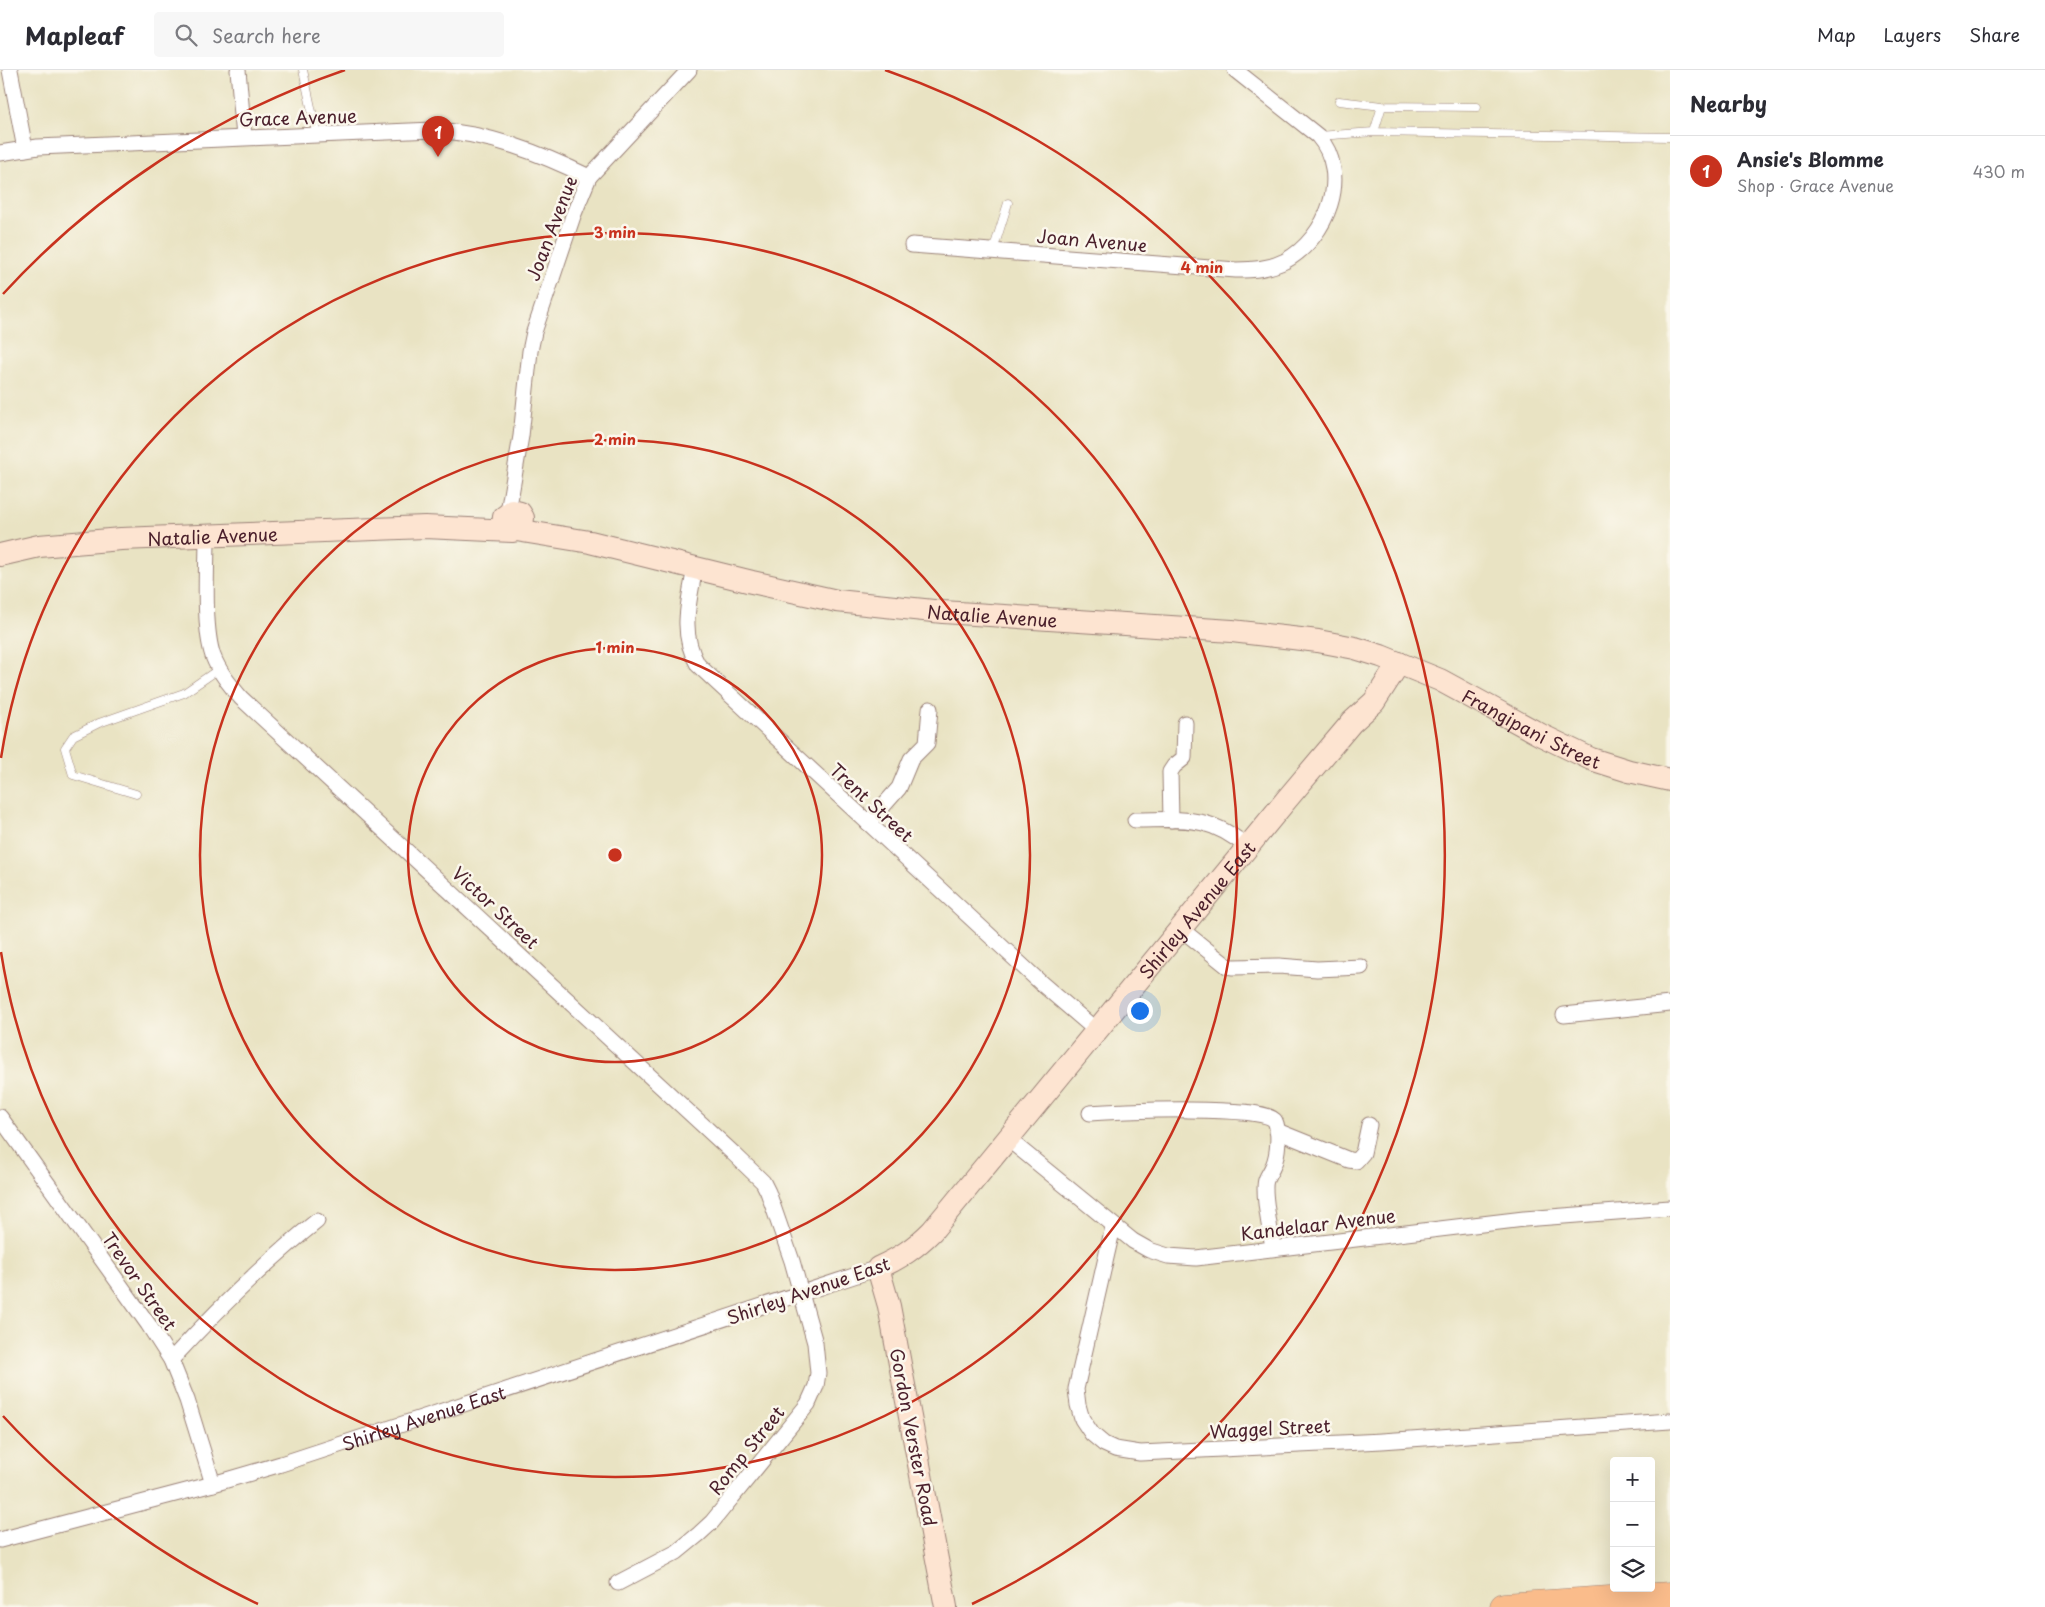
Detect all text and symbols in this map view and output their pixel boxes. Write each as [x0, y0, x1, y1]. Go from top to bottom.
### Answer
search box [154, 12, 504, 57]
text: Mapleaf [25, 17, 124, 53]
icon: search [172, 21, 200, 49]
text: Search here [212, 21, 321, 49]
text: Map [1817, 21, 1856, 48]
text: Layers [1884, 21, 1941, 48]
text: Share [1969, 21, 2020, 48]
text: Nearby [1690, 87, 1767, 119]
street label: Grace Avenue [239, 101, 358, 133]
pin: 1 [422, 116, 454, 157]
text: Ansie's Blomme [1737, 145, 1884, 173]
text: 1 [1702, 159, 1710, 183]
text: 430 m [1973, 159, 2025, 183]
street label: Joan Avenue [519, 172, 583, 284]
text: Shop · Grace Avenue [1737, 173, 1894, 197]
text: 3 min [594, 220, 636, 243]
street label: Joan Avenue [1036, 222, 1148, 258]
text: 4 min [1181, 255, 1223, 278]
text: 2 min [594, 427, 636, 450]
street label: Natalie Avenue [147, 519, 278, 551]
street label: Natalie Avenue [926, 597, 1059, 633]
text: 1 min [596, 635, 634, 658]
street label: Frangipani Street [1458, 681, 1604, 775]
street label: Trent Street [824, 756, 920, 848]
street label: Shirley Avenue East [1132, 835, 1261, 984]
centre of rings [606, 846, 624, 864]
street label: Victor Street [446, 860, 546, 955]
your location [1127, 998, 1153, 1024]
street label: Kandelaar Avenue [1239, 1201, 1397, 1247]
street label: Trevor Street [96, 1226, 184, 1336]
street label: Shirley Avenue East [723, 1249, 893, 1331]
street label: Gordon Verster Road [884, 1346, 944, 1528]
street label: Shirley Avenue East [338, 1378, 509, 1457]
street label: Romp Street [702, 1400, 790, 1500]
street label: Waggel Street [1209, 1411, 1331, 1445]
map controls [1610, 1457, 1655, 1592]
button: + [1610, 1457, 1655, 1502]
button: − [1610, 1502, 1655, 1547]
button: layers [1610, 1547, 1655, 1592]

